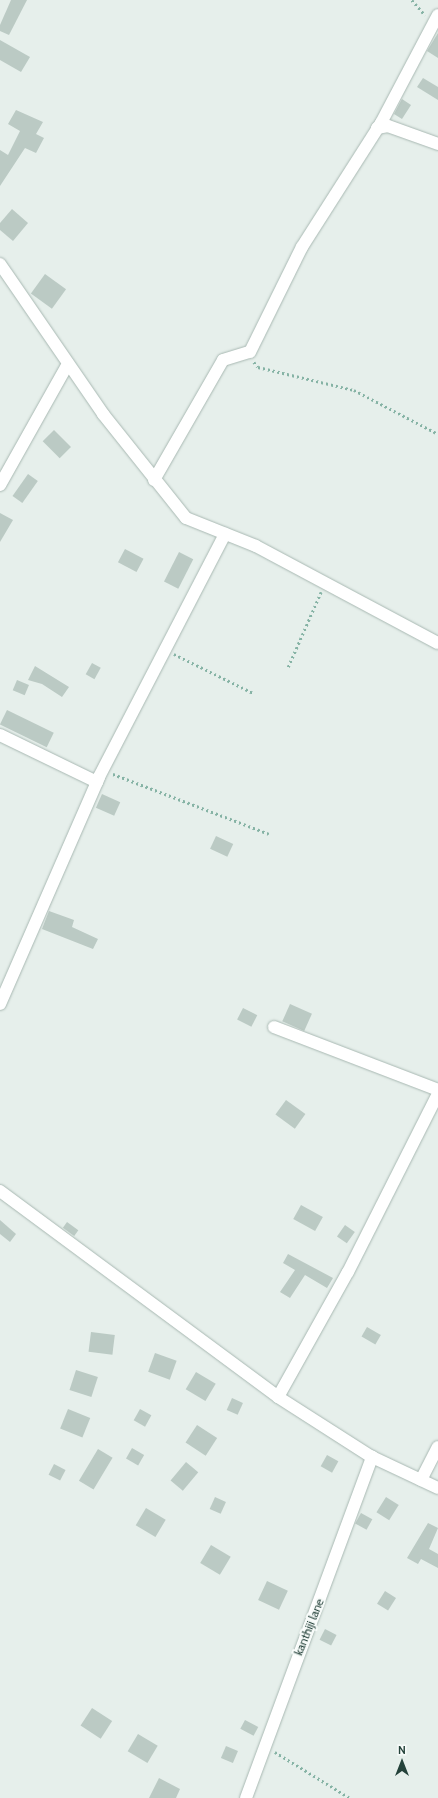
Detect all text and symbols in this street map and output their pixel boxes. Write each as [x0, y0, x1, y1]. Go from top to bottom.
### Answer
street label: kanthiji lane [291, 1596, 327, 1658]
north arrow [382, 1742, 422, 1782]
text: N [398, 1743, 406, 1757]

